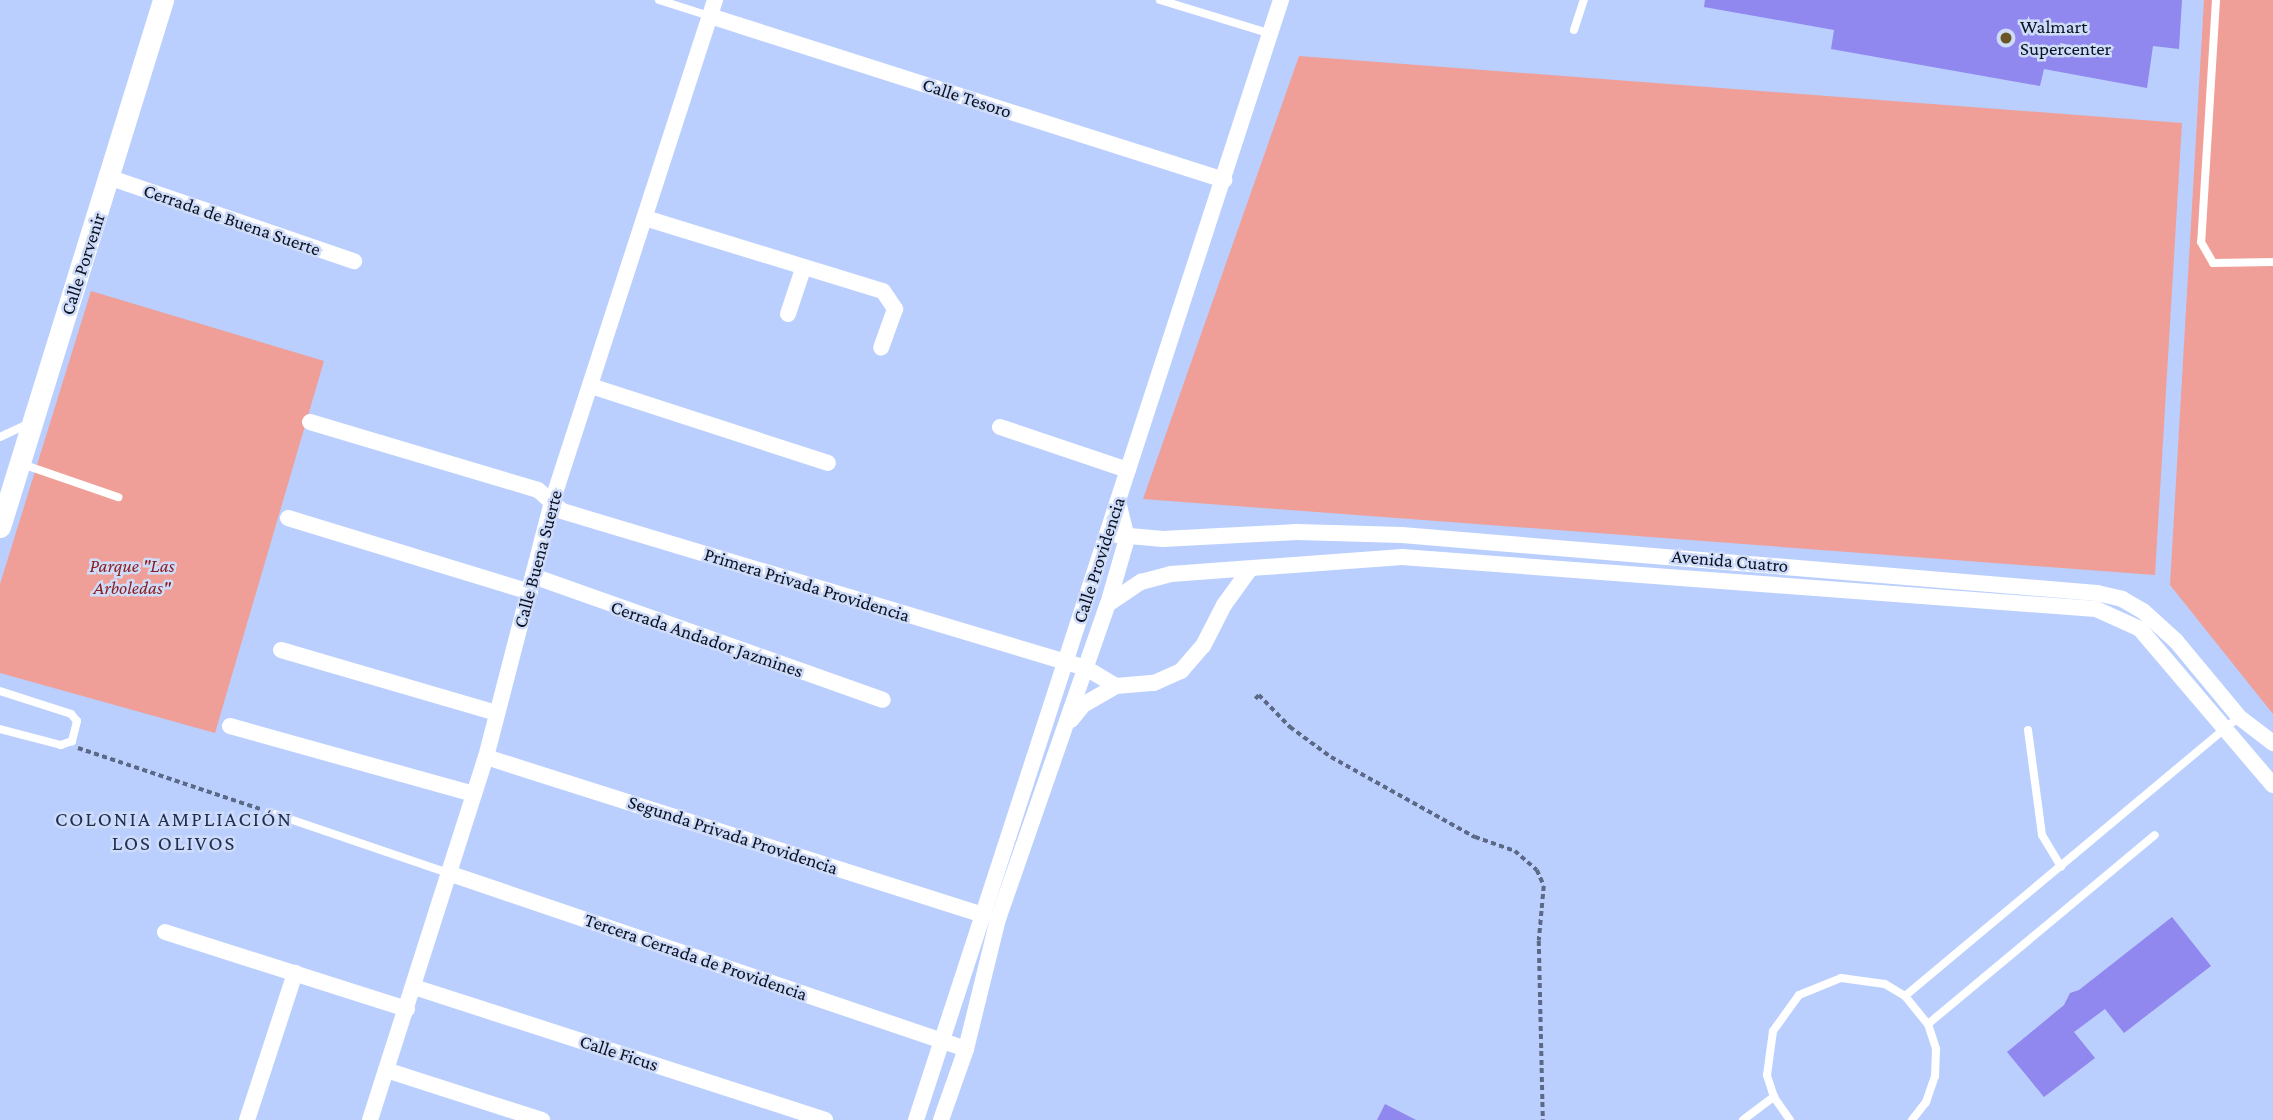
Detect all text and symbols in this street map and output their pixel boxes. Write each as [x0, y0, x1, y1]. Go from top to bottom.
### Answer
place label: Walmart Supercenter [2020, 16, 2111, 60]
marker: Walmart Supercenter [1998, 30, 2014, 46]
street label: Calle Tesoro [920, 73, 1014, 123]
street label: Cerrada de Buena Suerte [141, 179, 323, 261]
street label: Calle Porvenir [56, 210, 110, 318]
street label: Calle Buena Suerte [509, 488, 567, 630]
street label: Calle Providencia [1068, 494, 1130, 626]
street label: Primera Privada Providencia [701, 543, 913, 627]
street label: Avenida Cuatro [1671, 545, 1789, 577]
park label: Parque "Las Arboledas" [89, 555, 175, 599]
street label: Cerrada Andador Jazmines [608, 595, 806, 683]
street label: Segunda Privada Providencia [625, 790, 841, 880]
district label: COLONIA AMPLIACIÓN LOS OLIVOS [57, 806, 291, 856]
street label: Tercera Cerrada de Providencia [582, 908, 810, 1006]
street label: Calle Ficus [577, 1030, 661, 1076]

